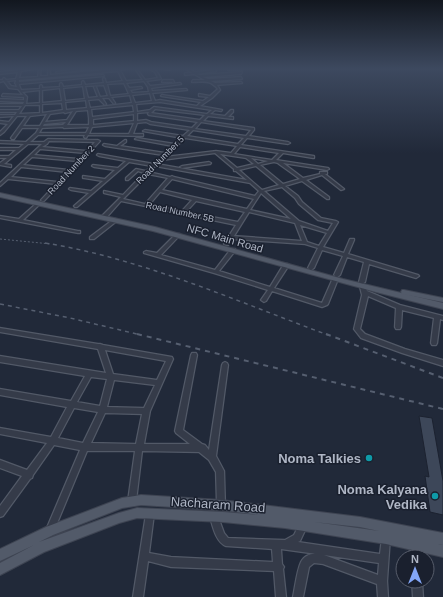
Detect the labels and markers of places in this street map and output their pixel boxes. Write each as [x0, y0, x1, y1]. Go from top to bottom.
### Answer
place label: Noma Talkies [278, 451, 361, 466]
marker: Noma Talkies [364, 453, 374, 463]
place label: Noma Kalyana Vedika [337, 482, 428, 512]
marker: Noma Kalyana Vedika [430, 491, 440, 501]

